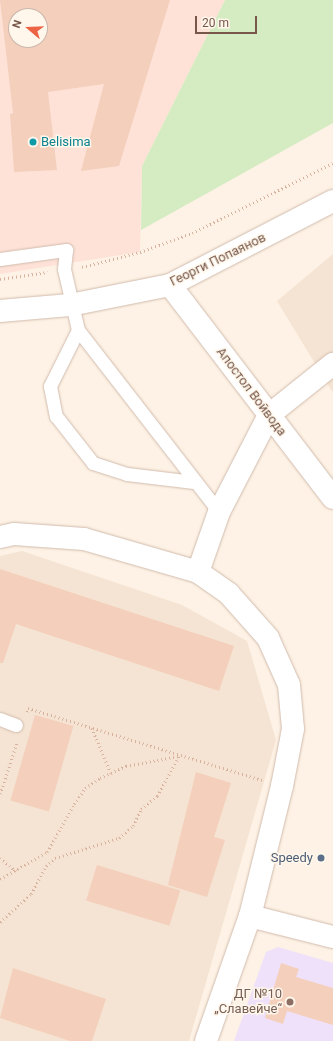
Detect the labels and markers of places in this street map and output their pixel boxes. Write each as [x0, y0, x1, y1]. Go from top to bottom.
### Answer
place label: Belisima [41, 134, 91, 150]
marker: Belisima [28, 137, 38, 147]
place label: Speedy [271, 850, 313, 866]
marker: Speedy [316, 853, 326, 863]
place label: ДГ №10 „Славейче“ [214, 987, 282, 1018]
marker: ДГ №10 „Славейче“ [285, 997, 295, 1007]

